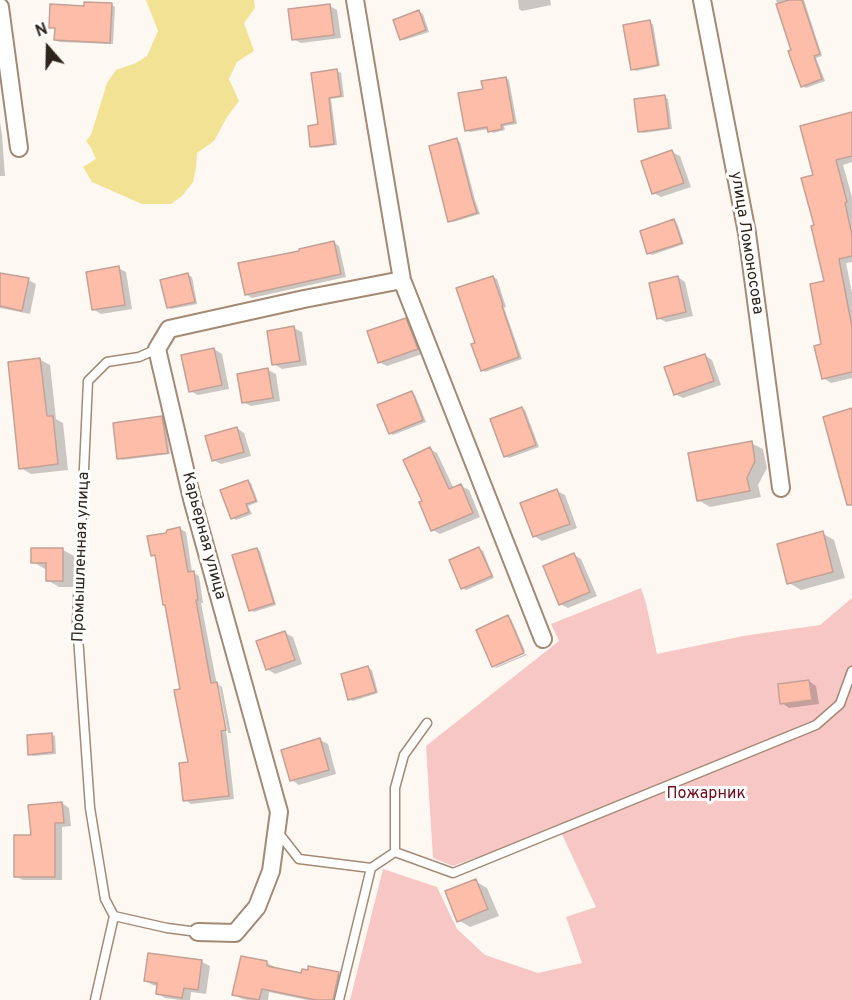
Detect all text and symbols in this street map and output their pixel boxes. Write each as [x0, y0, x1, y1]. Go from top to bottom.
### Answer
north arrow [18, 18, 78, 78]
text: N [33, 20, 51, 42]
street label: улица Ломоносова [725, 170, 767, 316]
street label: Карьерная улица [177, 470, 229, 602]
street label: Промышленная улица [69, 471, 95, 643]
park label: Пожарник [666, 785, 746, 805]

